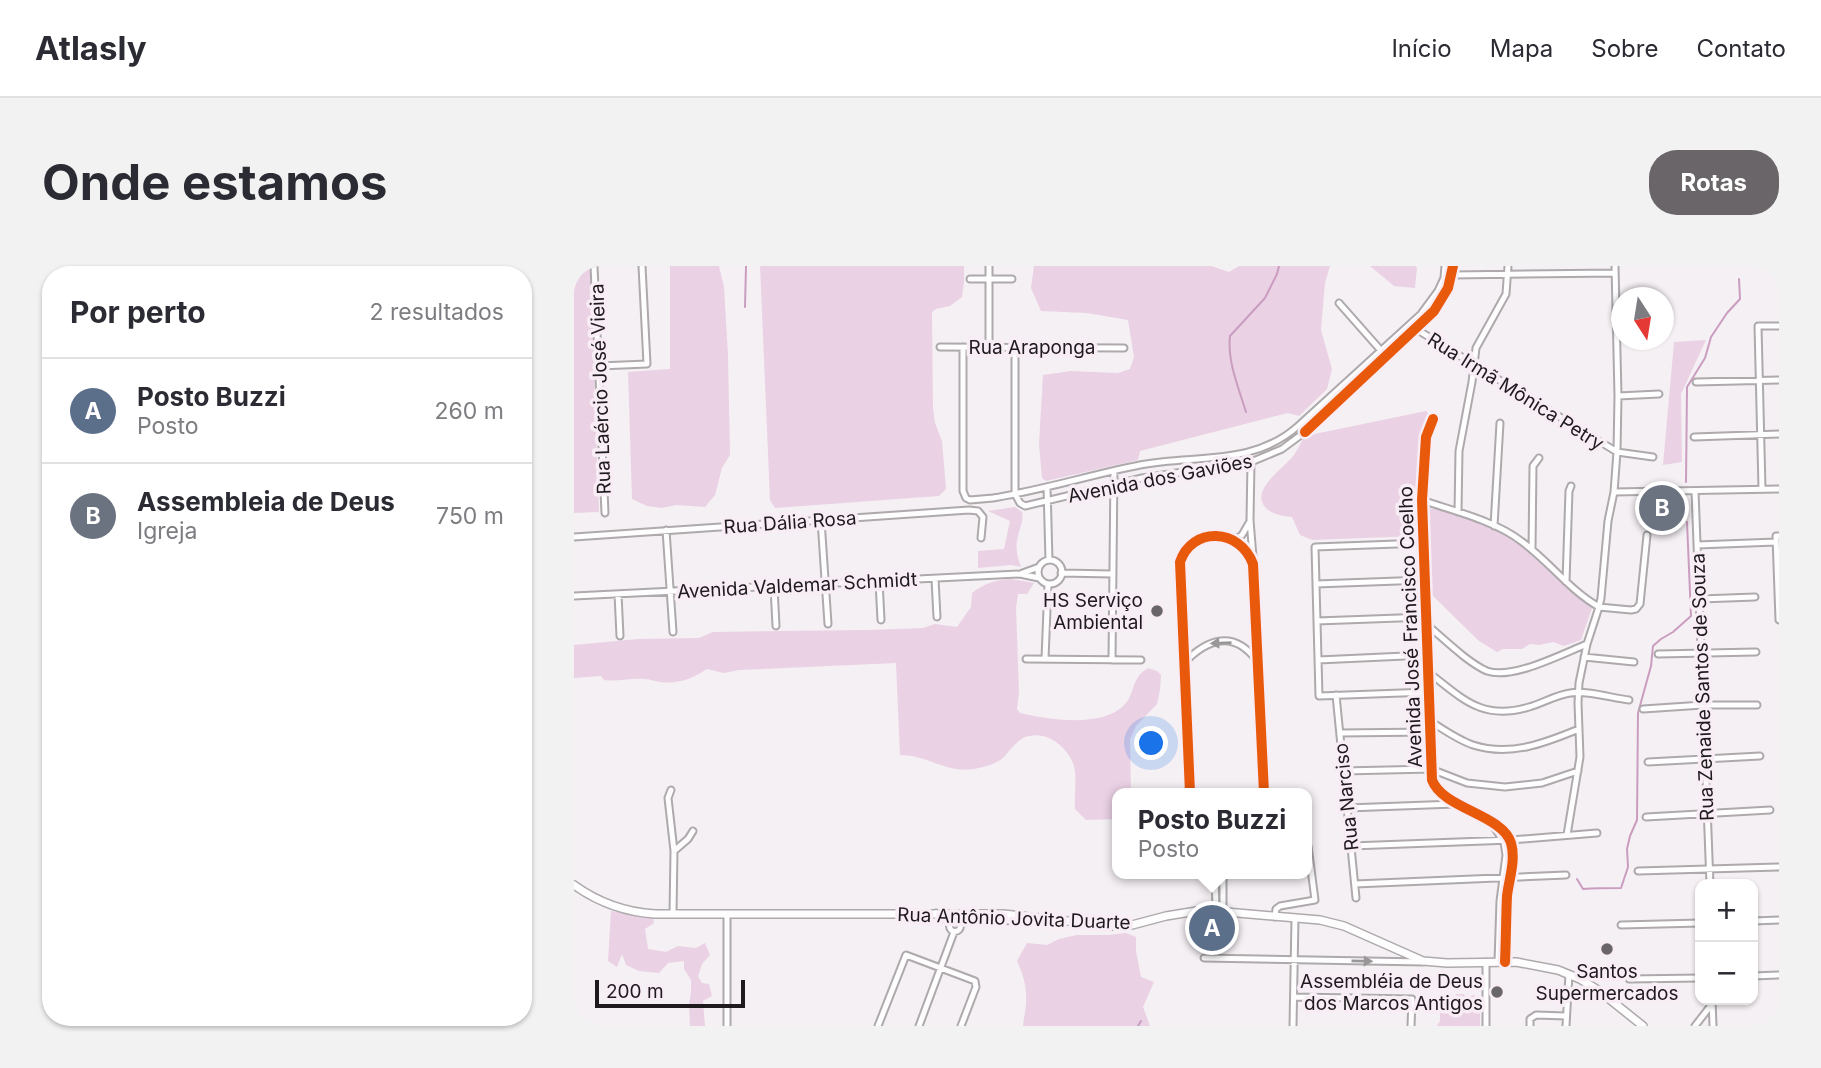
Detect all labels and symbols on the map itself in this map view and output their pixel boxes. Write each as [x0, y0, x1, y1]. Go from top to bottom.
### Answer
street label: Rua Laércio José Vieira [585, 283, 616, 495]
north arrow [1611, 287, 1674, 350]
street label: Rua Irmã Mônica Petry [1423, 328, 1608, 455]
street label: Rua Araponga [969, 336, 1095, 359]
street label: Avenida dos Gaviões [1066, 449, 1254, 508]
pin: B [1639, 482, 1685, 534]
street label: Avenida José Francisco Coelho [1394, 486, 1427, 768]
street label: Rua Dália Rosa [723, 506, 857, 539]
street label: Rua Zenaide Santos de Souza [1686, 553, 1719, 821]
street label: Avenida Valdemar Schmidt [676, 568, 918, 603]
place label: HS Serviço Ambiental [1043, 589, 1143, 634]
marker: HS Serviço Ambiental [1149, 603, 1165, 619]
one-way arrow [1210, 637, 1232, 648]
your location [1134, 726, 1168, 760]
street label: Rua Narciso [1329, 742, 1364, 852]
pin: A [1189, 902, 1235, 954]
street label: Rua Antônio Jovita Duarte [897, 903, 1131, 934]
marker: Santos Supermercados [1599, 941, 1615, 957]
one-way arrow [1351, 955, 1373, 967]
place label: Santos Supermercados [1536, 960, 1678, 1005]
place label: Assembléia de Deus dos Marcos Antigos [1300, 970, 1483, 1015]
scale bar [595, 977, 746, 1009]
marker: Assembléia de Deus dos Marcos Antigos [1489, 984, 1505, 1000]

